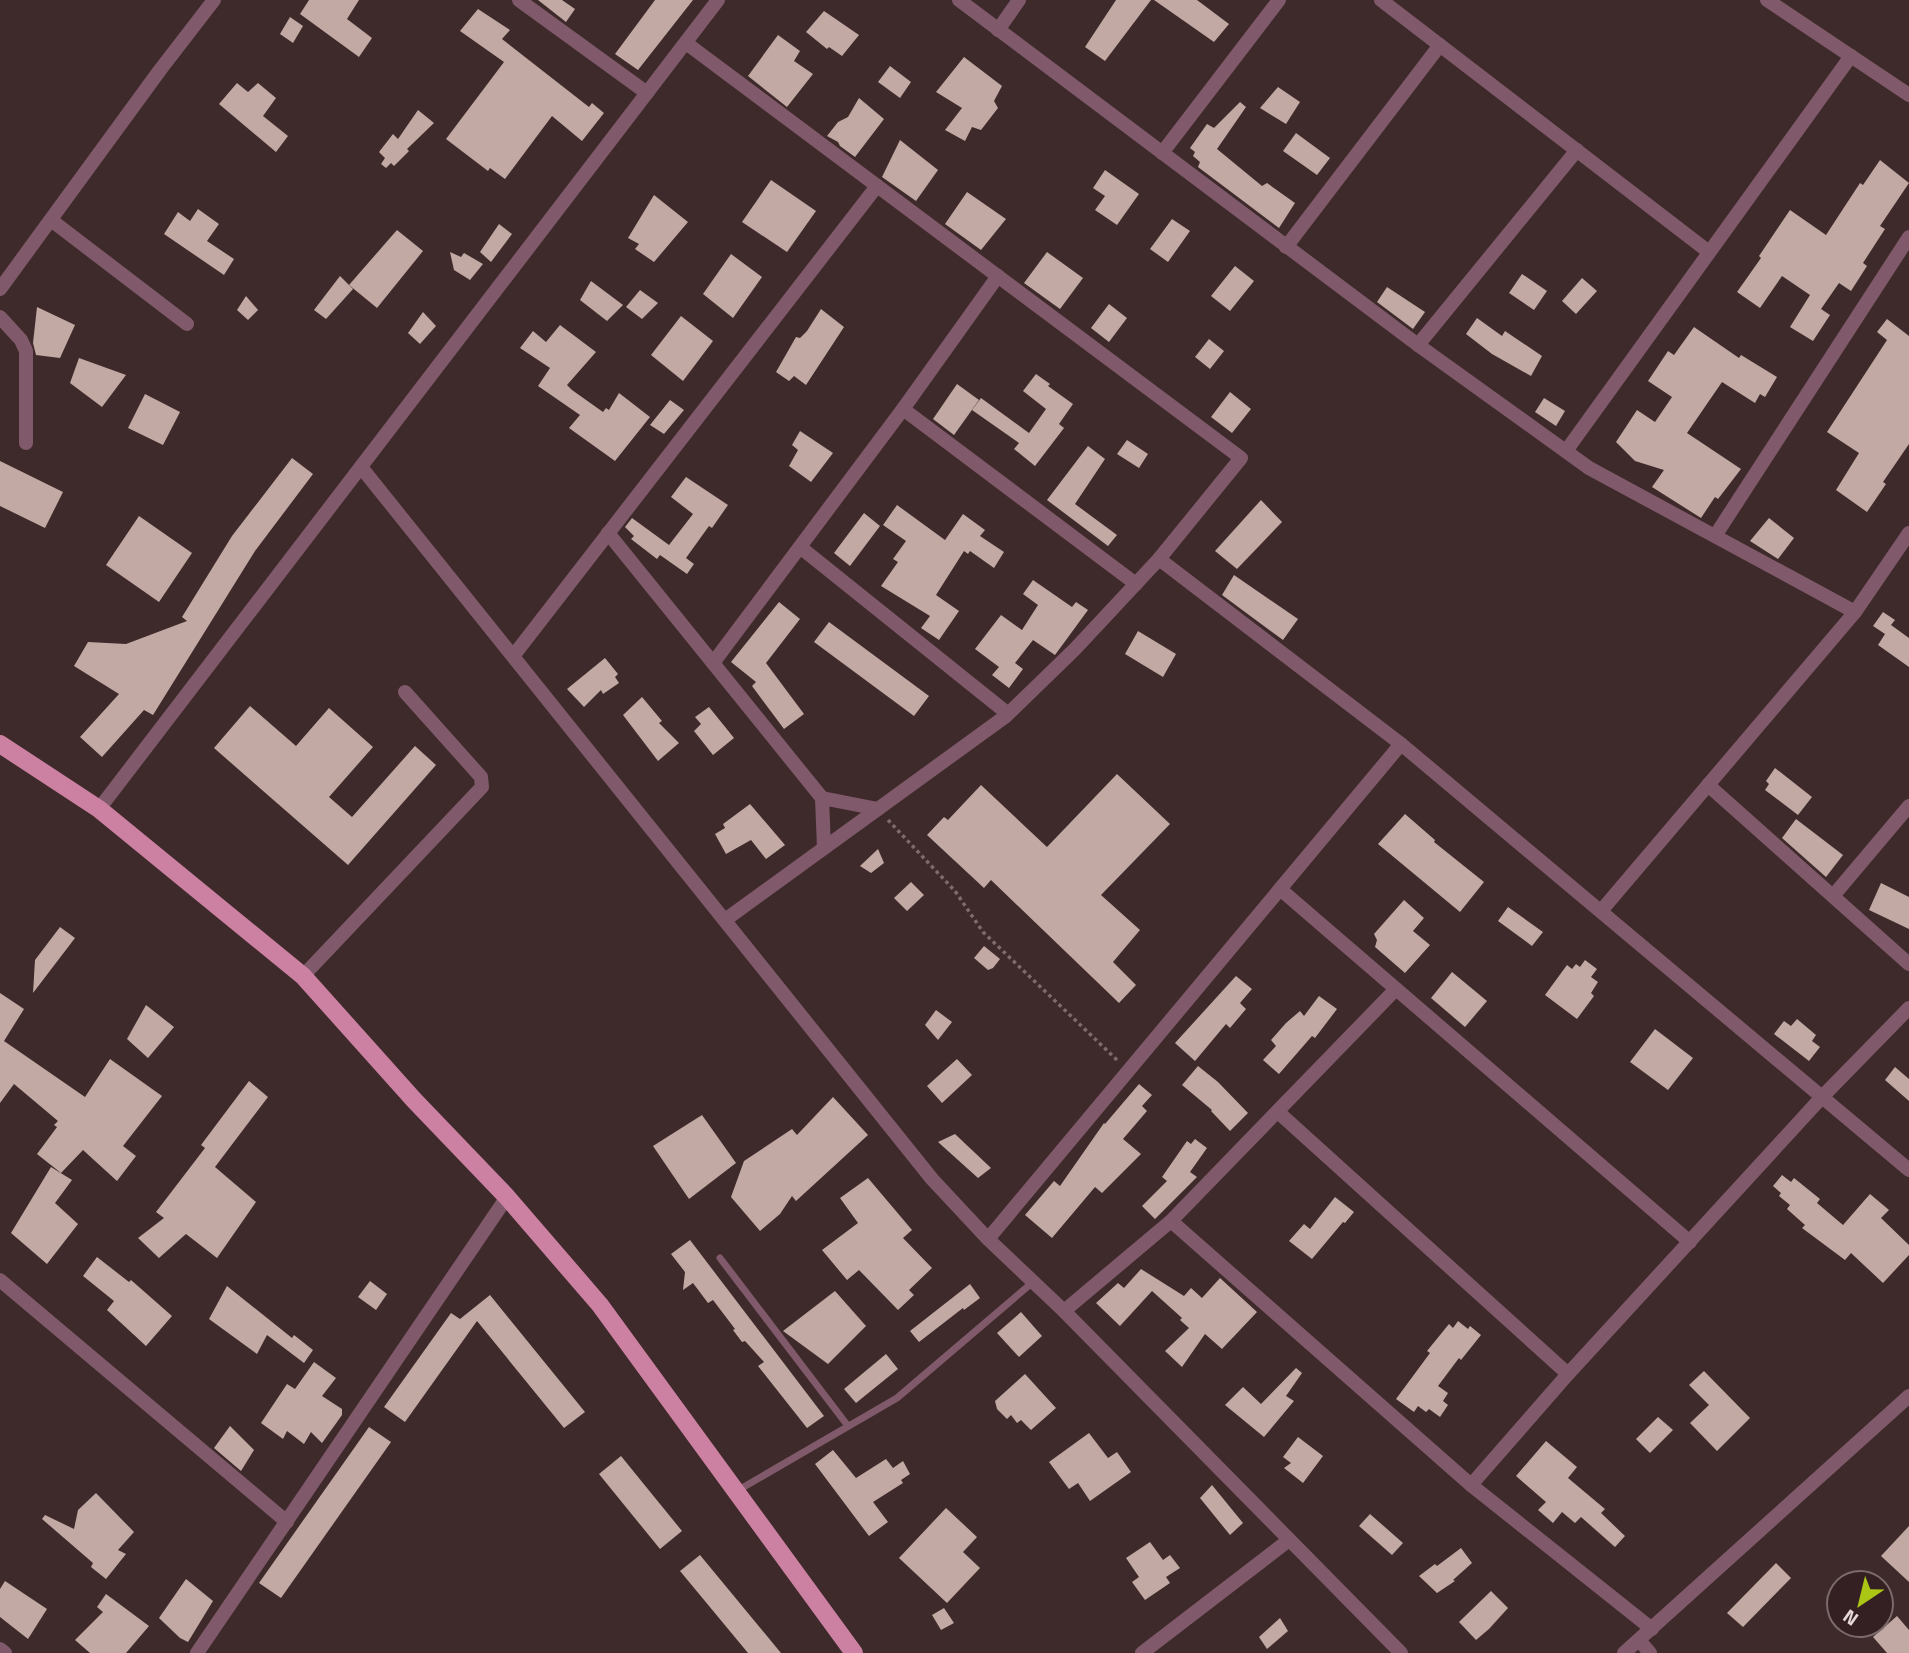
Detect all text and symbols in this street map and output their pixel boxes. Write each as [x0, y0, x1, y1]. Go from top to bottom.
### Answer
north arrow [1825, 1569, 1895, 1639]
text: N [1836, 1603, 1864, 1634]

